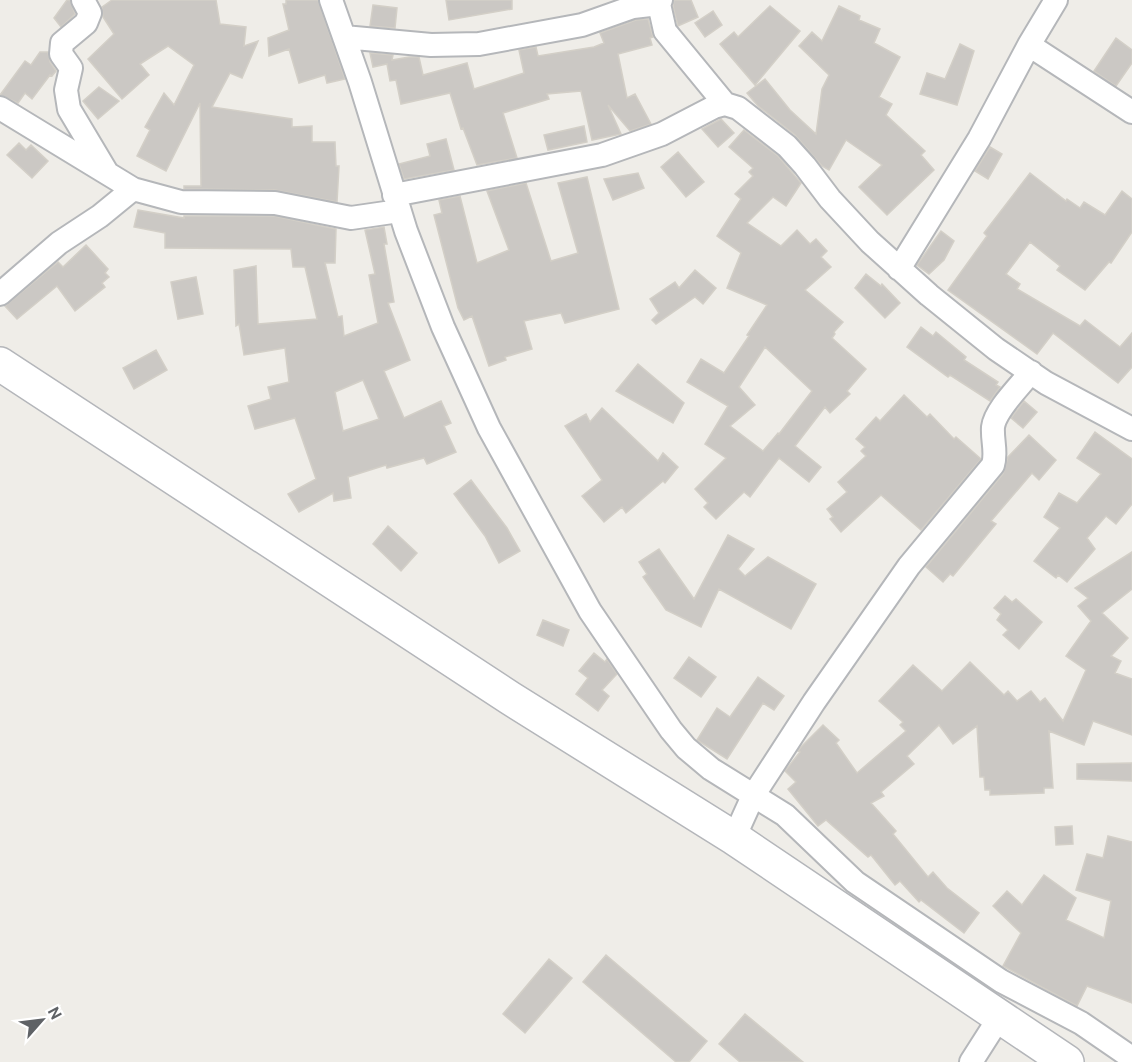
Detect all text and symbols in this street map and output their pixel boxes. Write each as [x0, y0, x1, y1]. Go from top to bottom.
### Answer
north arrow [12, 990, 72, 1050]
text: N [44, 1004, 66, 1023]

